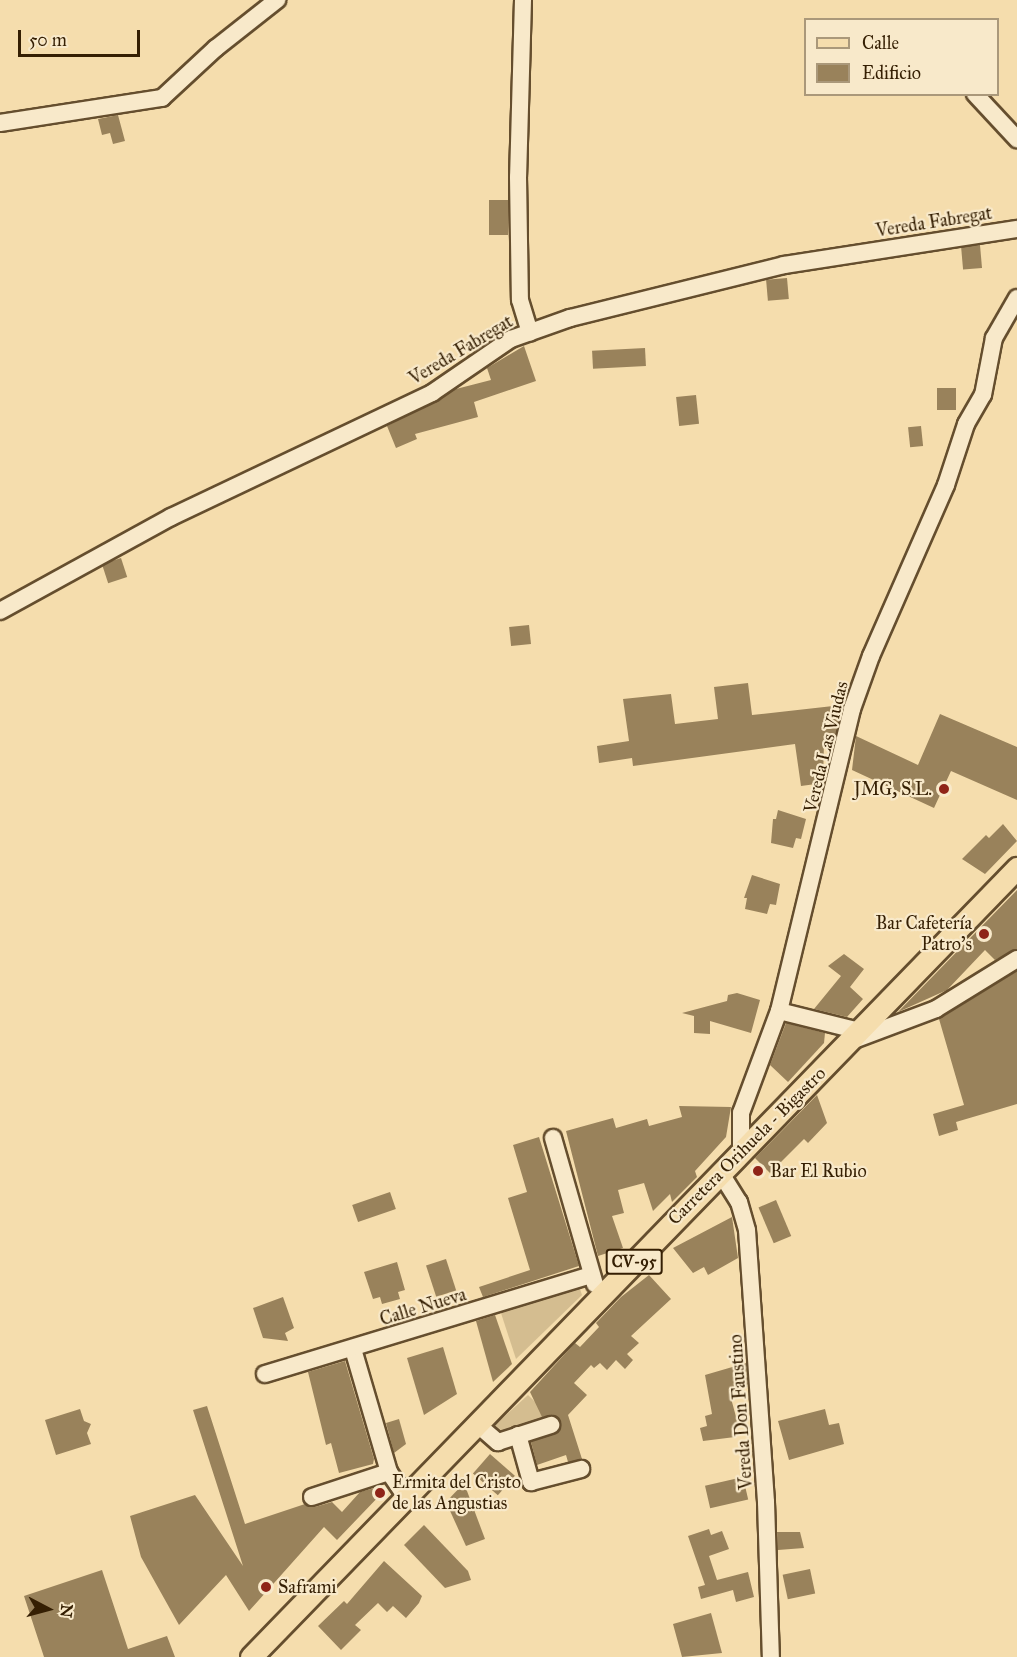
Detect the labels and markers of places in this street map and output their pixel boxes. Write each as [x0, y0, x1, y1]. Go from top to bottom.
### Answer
place label: JMG, S.L. [854, 778, 932, 800]
marker: JMG, S.L. [937, 782, 951, 796]
place label: Bar Cafetería Patro's [875, 913, 972, 956]
marker: Bar Cafetería Patro's [977, 927, 991, 941]
place label: Bar El Rubio [770, 1160, 867, 1182]
marker: Bar El Rubio [751, 1164, 765, 1178]
place label: Ermita del Cristo de las Angustias [392, 1472, 521, 1514]
marker: Ermita del Cristo de las Angustias [373, 1486, 387, 1500]
place label: Saframi [278, 1576, 336, 1598]
marker: Saframi [259, 1580, 273, 1594]

